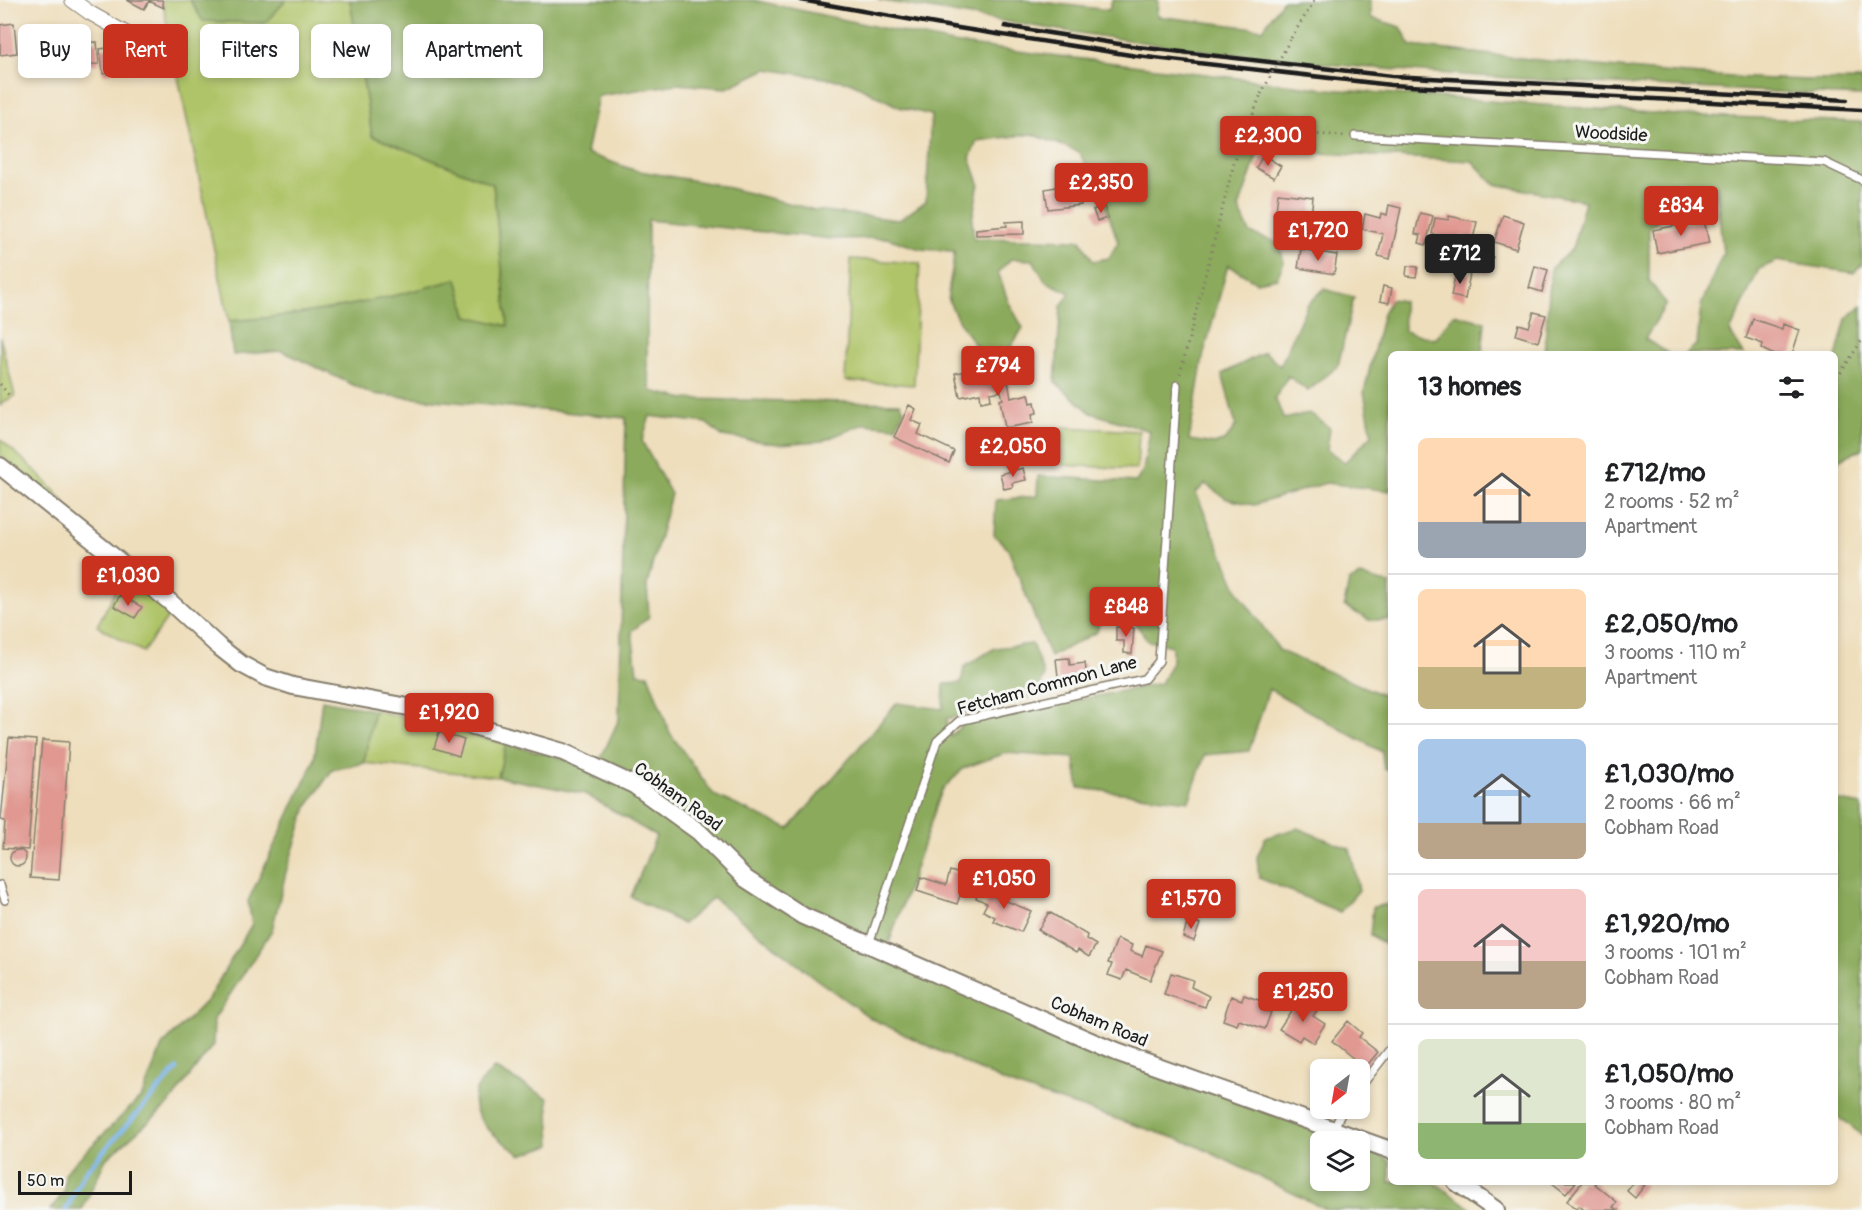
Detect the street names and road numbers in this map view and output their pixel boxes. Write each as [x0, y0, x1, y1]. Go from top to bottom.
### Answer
street label: Woodside [1574, 121, 1648, 147]
street label: Fetcham Common Lane [955, 651, 1139, 721]
street label: Cobham Road [629, 757, 727, 837]
street label: Cobham Road [1047, 991, 1151, 1053]

